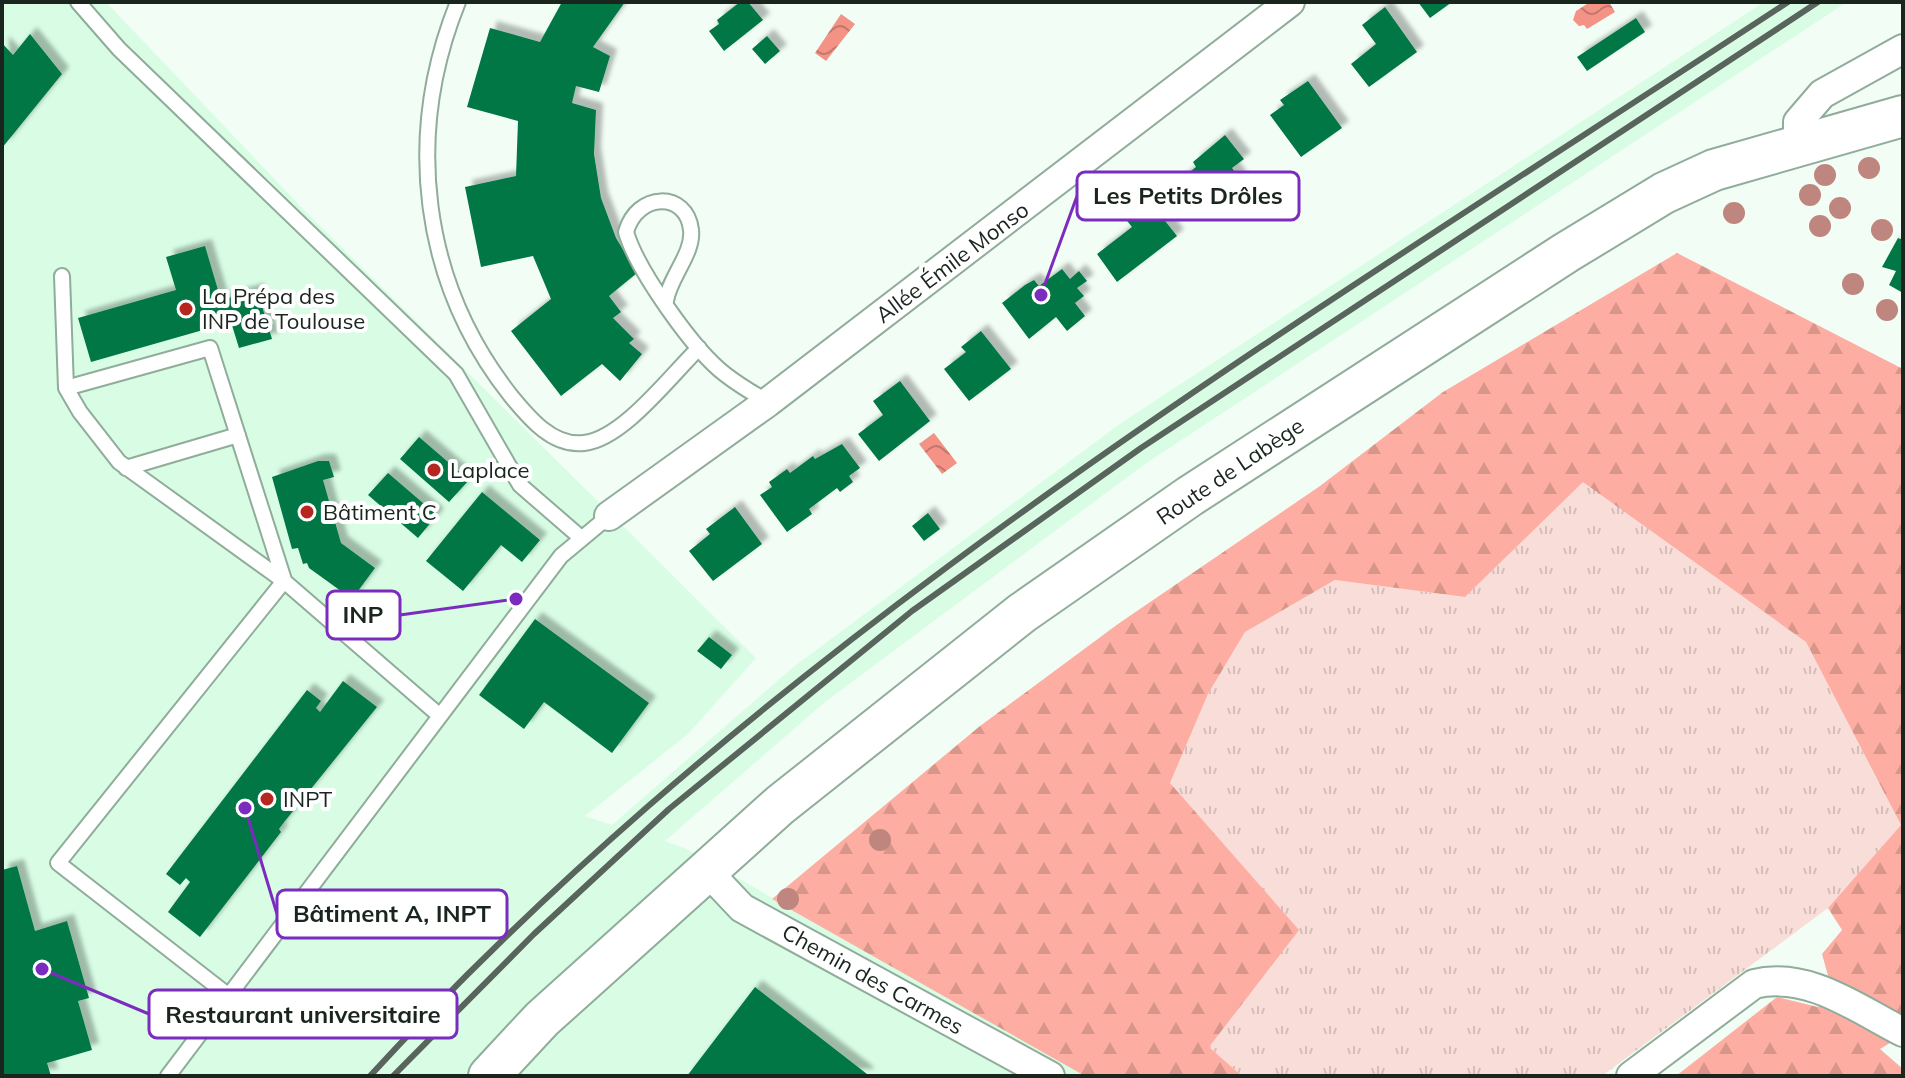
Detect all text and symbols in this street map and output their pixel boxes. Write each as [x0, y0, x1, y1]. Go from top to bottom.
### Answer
callout: Les Petits Drôles [1077, 172, 1299, 220]
text: Les Petits Drôles [1093, 180, 1283, 210]
street label: Allée Émile Monso [870, 195, 1034, 329]
place label: La Prépa des INP de Toulouse [202, 282, 365, 335]
marker: La Prépa des INP de Toulouse [177, 300, 195, 318]
street label: Route de Labège [1151, 411, 1309, 531]
place label: Laplace [450, 456, 529, 484]
marker: Laplace [425, 461, 443, 479]
place label: Bâtiment C [323, 498, 437, 526]
marker: Bâtiment C [298, 503, 316, 521]
callout: INP [327, 591, 400, 639]
text: INP [343, 599, 383, 629]
place label: INPT [283, 785, 332, 813]
marker: INPT [258, 790, 276, 808]
callout: Bâtiment A, INPT [277, 890, 507, 938]
text: Bâtiment A, INPT [293, 898, 491, 928]
street label: Chemin des Carmes [777, 918, 969, 1040]
callout: Restaurant universitaire [149, 990, 457, 1038]
text: Restaurant universitaire [165, 999, 441, 1029]

